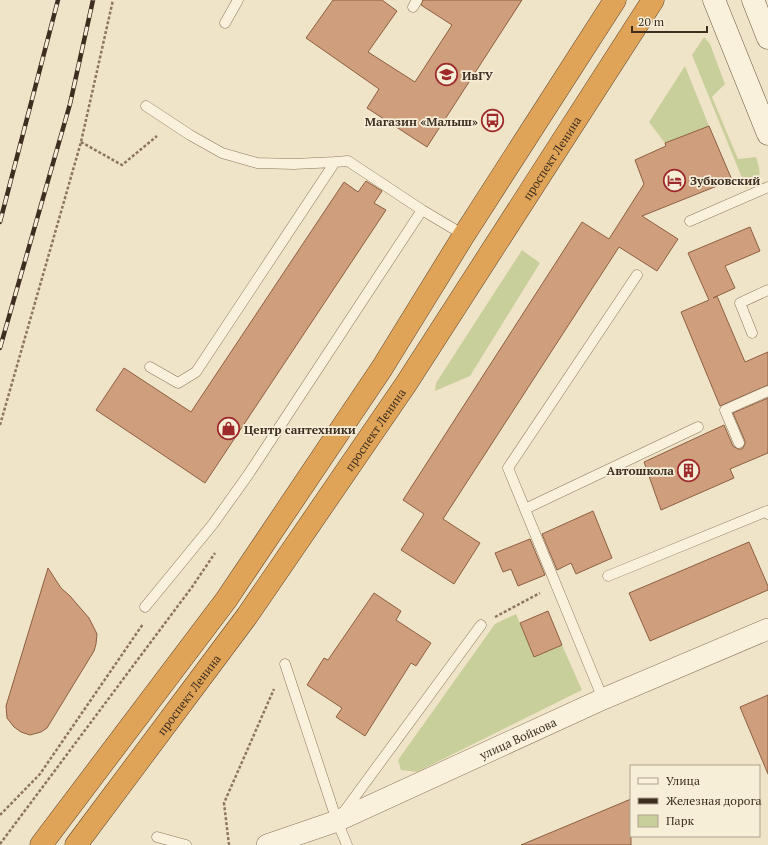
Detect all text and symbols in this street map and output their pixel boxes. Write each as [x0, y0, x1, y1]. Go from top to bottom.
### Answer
scale bar [632, 8, 707, 34]
text: 20 m [638, 14, 665, 29]
school or university icon: ИвГУ [434, 62, 460, 88]
place label: ИвГУ [462, 68, 494, 83]
bus stop icon: Магазин «Малыш» [480, 108, 506, 134]
street label: проспект Ленина [519, 113, 584, 203]
place label: Магазин «Малыш» [365, 114, 478, 129]
hotel icon: Зубковский [662, 167, 688, 193]
place label: Зубковский [690, 173, 760, 188]
street label: проспект Ленина [341, 385, 408, 474]
shop icon: Центр сантехники [215, 416, 241, 442]
place label: Центр сантехники [244, 422, 356, 437]
building icon: Автошкола [676, 457, 702, 483]
place label: Автошкола [606, 463, 674, 478]
street label: проспект Ленина [154, 651, 223, 738]
street label: улица Войкова [476, 714, 559, 763]
legend [630, 765, 760, 837]
text: Улица [666, 773, 700, 788]
text: Железная дорога [666, 793, 762, 808]
text: Парк [666, 813, 694, 828]

